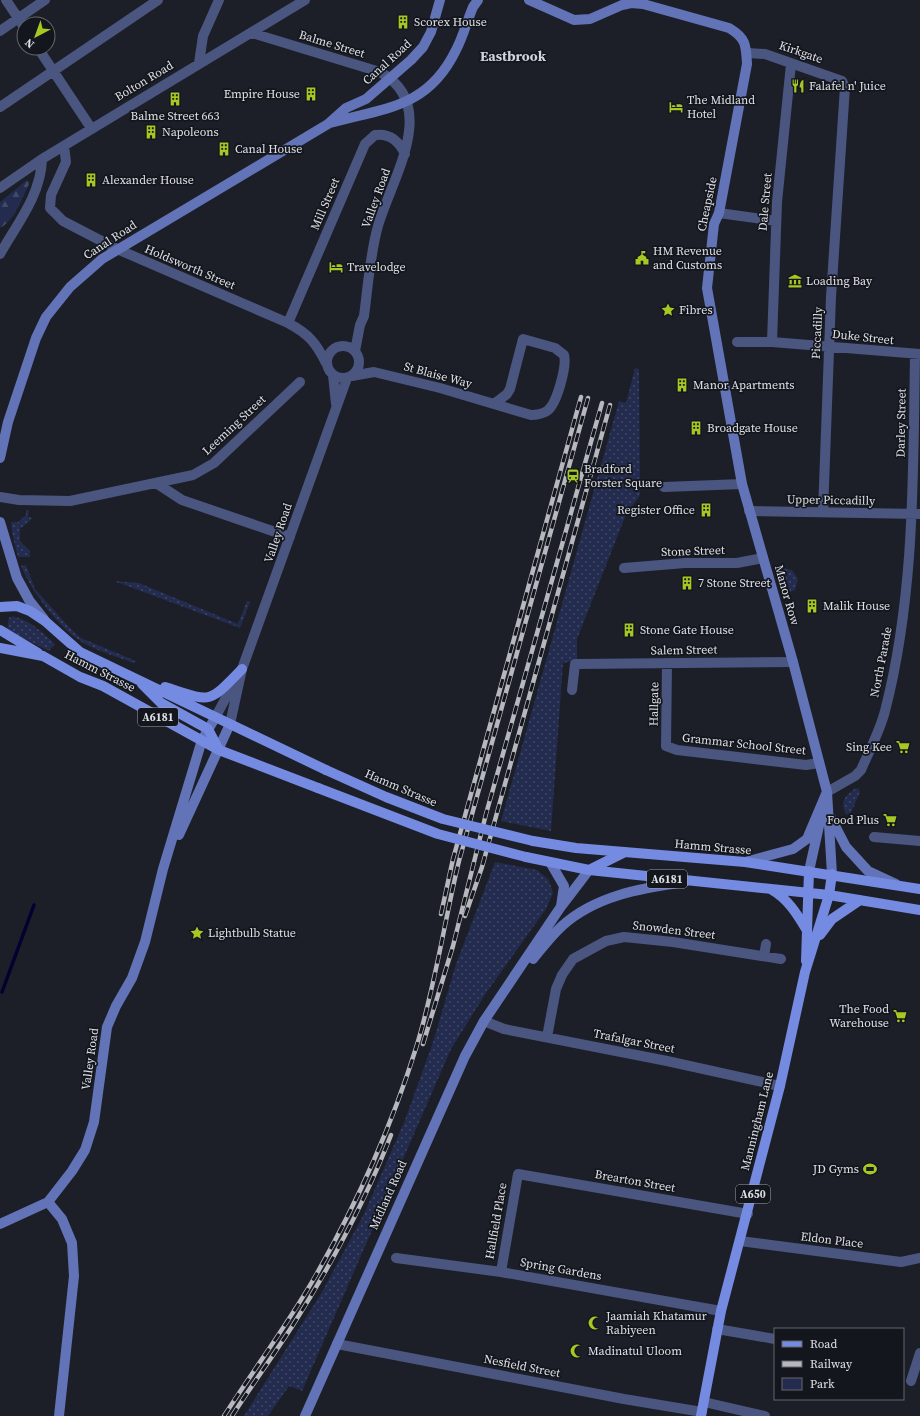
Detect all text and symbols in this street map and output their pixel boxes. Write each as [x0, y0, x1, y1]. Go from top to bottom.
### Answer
building icon: Scorex House [395, 14, 411, 30]
place label: Scorex House [414, 14, 487, 30]
north arrow [16, 16, 56, 56]
street label: Balme Street [297, 26, 367, 62]
text: N [22, 35, 38, 51]
street label: Canal Road [359, 36, 415, 88]
street label: Kirkgate [777, 37, 825, 67]
district label: Eastbrook [480, 46, 547, 66]
street label: Bolton Road [112, 57, 176, 105]
restaurant icon: Falafel n' Juice [790, 78, 806, 94]
place label: Falafel n' Juice [809, 78, 886, 94]
place label: Empire House [224, 86, 300, 102]
building icon: Empire House [303, 86, 319, 102]
building icon: Balme Street 663 [167, 91, 183, 107]
place label: The Midland Hotel [687, 92, 755, 122]
hotel icon: The Midland Hotel [668, 99, 684, 115]
place label: Balme Street 663 [131, 108, 219, 124]
building icon: Napoleons [143, 124, 159, 140]
place label: Napoleons [162, 124, 219, 140]
building icon: Canal House [216, 141, 232, 157]
place label: Canal House [235, 141, 302, 157]
street label: Valley Road [358, 166, 394, 230]
building icon: Alexander House [83, 172, 99, 188]
place label: Alexander House [102, 172, 194, 188]
street label: Dale Street [754, 172, 776, 232]
street label: Mill Street [307, 175, 343, 233]
street label: Cheapside [693, 175, 721, 233]
street label: Canal Road [80, 217, 140, 263]
street label: Holdsworth Street [142, 241, 238, 293]
place label: HM Revenue and Customs [653, 243, 722, 273]
public building icon: HM Revenue and Customs [634, 250, 650, 266]
hotel icon: Travelodge [328, 259, 344, 275]
place label: Travelodge [347, 259, 406, 275]
museum icon: Loading Bay [787, 273, 803, 289]
place label: Loading Bay [806, 273, 873, 289]
place icon: Fibres [660, 302, 676, 318]
place label: Fibres [679, 302, 713, 318]
street label: Piccadilly [808, 306, 826, 359]
street label: Duke Street [831, 326, 895, 348]
street label: St Blaise Way [402, 358, 475, 392]
building icon: Manor Apartments [674, 377, 690, 393]
place label: Manor Apartments [693, 377, 794, 393]
street label: Darley Street [892, 388, 910, 458]
street label: Leeming Street [199, 391, 269, 459]
building icon: Broadgate House [688, 420, 704, 436]
place label: Broadgate House [707, 420, 798, 436]
place label: Bradford Forster Square [584, 461, 662, 491]
station icon: Bradford Forster Square [565, 468, 581, 484]
street label: Upper Piccadilly [787, 491, 876, 509]
street label: Valley Road [260, 501, 296, 565]
place label: Register Office [617, 502, 695, 518]
building icon: Register Office [698, 502, 714, 518]
street label: Stone Street [661, 542, 725, 560]
street label: Manor Row [771, 563, 803, 628]
building icon: 7 Stone Street [679, 575, 695, 591]
place label: 7 Stone Street [698, 575, 771, 591]
building icon: Malik House [804, 598, 820, 614]
place label: Malik House [823, 598, 890, 614]
building icon: Stone Gate House [621, 622, 637, 638]
place label: Stone Gate House [640, 622, 734, 638]
street label: North Parade [866, 625, 896, 699]
street label: Salem Street [651, 641, 718, 659]
street label: Hamm Strasse [62, 646, 138, 696]
street label: Hallgate [646, 682, 662, 726]
road number: A6181 [138, 708, 178, 726]
street label: Grammar School Street [681, 730, 807, 758]
place label: Sing Kee [846, 739, 892, 755]
supermarket icon: Sing Kee [895, 739, 911, 755]
street label: Hamm Strasse [362, 766, 440, 810]
place label: Food Plus [827, 812, 879, 828]
supermarket icon: Food Plus [882, 812, 898, 828]
street label: Hamm Strasse [674, 836, 752, 858]
road number: A6181 [647, 870, 687, 888]
street label: Snowden Street [632, 917, 716, 943]
place icon: Lightbulb Statue [189, 925, 205, 941]
place label: Lightbulb Statue [208, 925, 296, 941]
place label: The Food Warehouse [829, 1001, 889, 1031]
supermarket icon: The Food Warehouse [892, 1008, 908, 1024]
street label: Trafalgar Street [592, 1025, 676, 1057]
street label: Valley Road [78, 1027, 102, 1091]
street label: Manningham Lane [737, 1070, 777, 1172]
street label: Midland Road [365, 1157, 411, 1232]
place label: JD Gyms [812, 1161, 859, 1177]
sports icon: JD Gyms [862, 1161, 878, 1177]
street label: Brearton Street [594, 1166, 677, 1196]
street label: Hallfield Place [481, 1181, 511, 1261]
road number: A650 [736, 1185, 770, 1203]
street label: Eldon Place [800, 1228, 864, 1252]
street label: Spring Gardens [519, 1254, 603, 1284]
place label: Jaamiah Khatamur Rabiyeen [605, 1308, 707, 1338]
mosque icon: Jaamiah Khatamur Rabiyeen [587, 1315, 603, 1331]
legend [774, 1328, 904, 1400]
text: Road [810, 1336, 837, 1352]
mosque icon: Madinatul Uloom [569, 1343, 585, 1359]
place label: Madinatul Uloom [588, 1343, 682, 1359]
street label: Nesfield Street [482, 1351, 562, 1381]
text: Railway [810, 1356, 853, 1372]
text: Park [810, 1376, 835, 1392]

